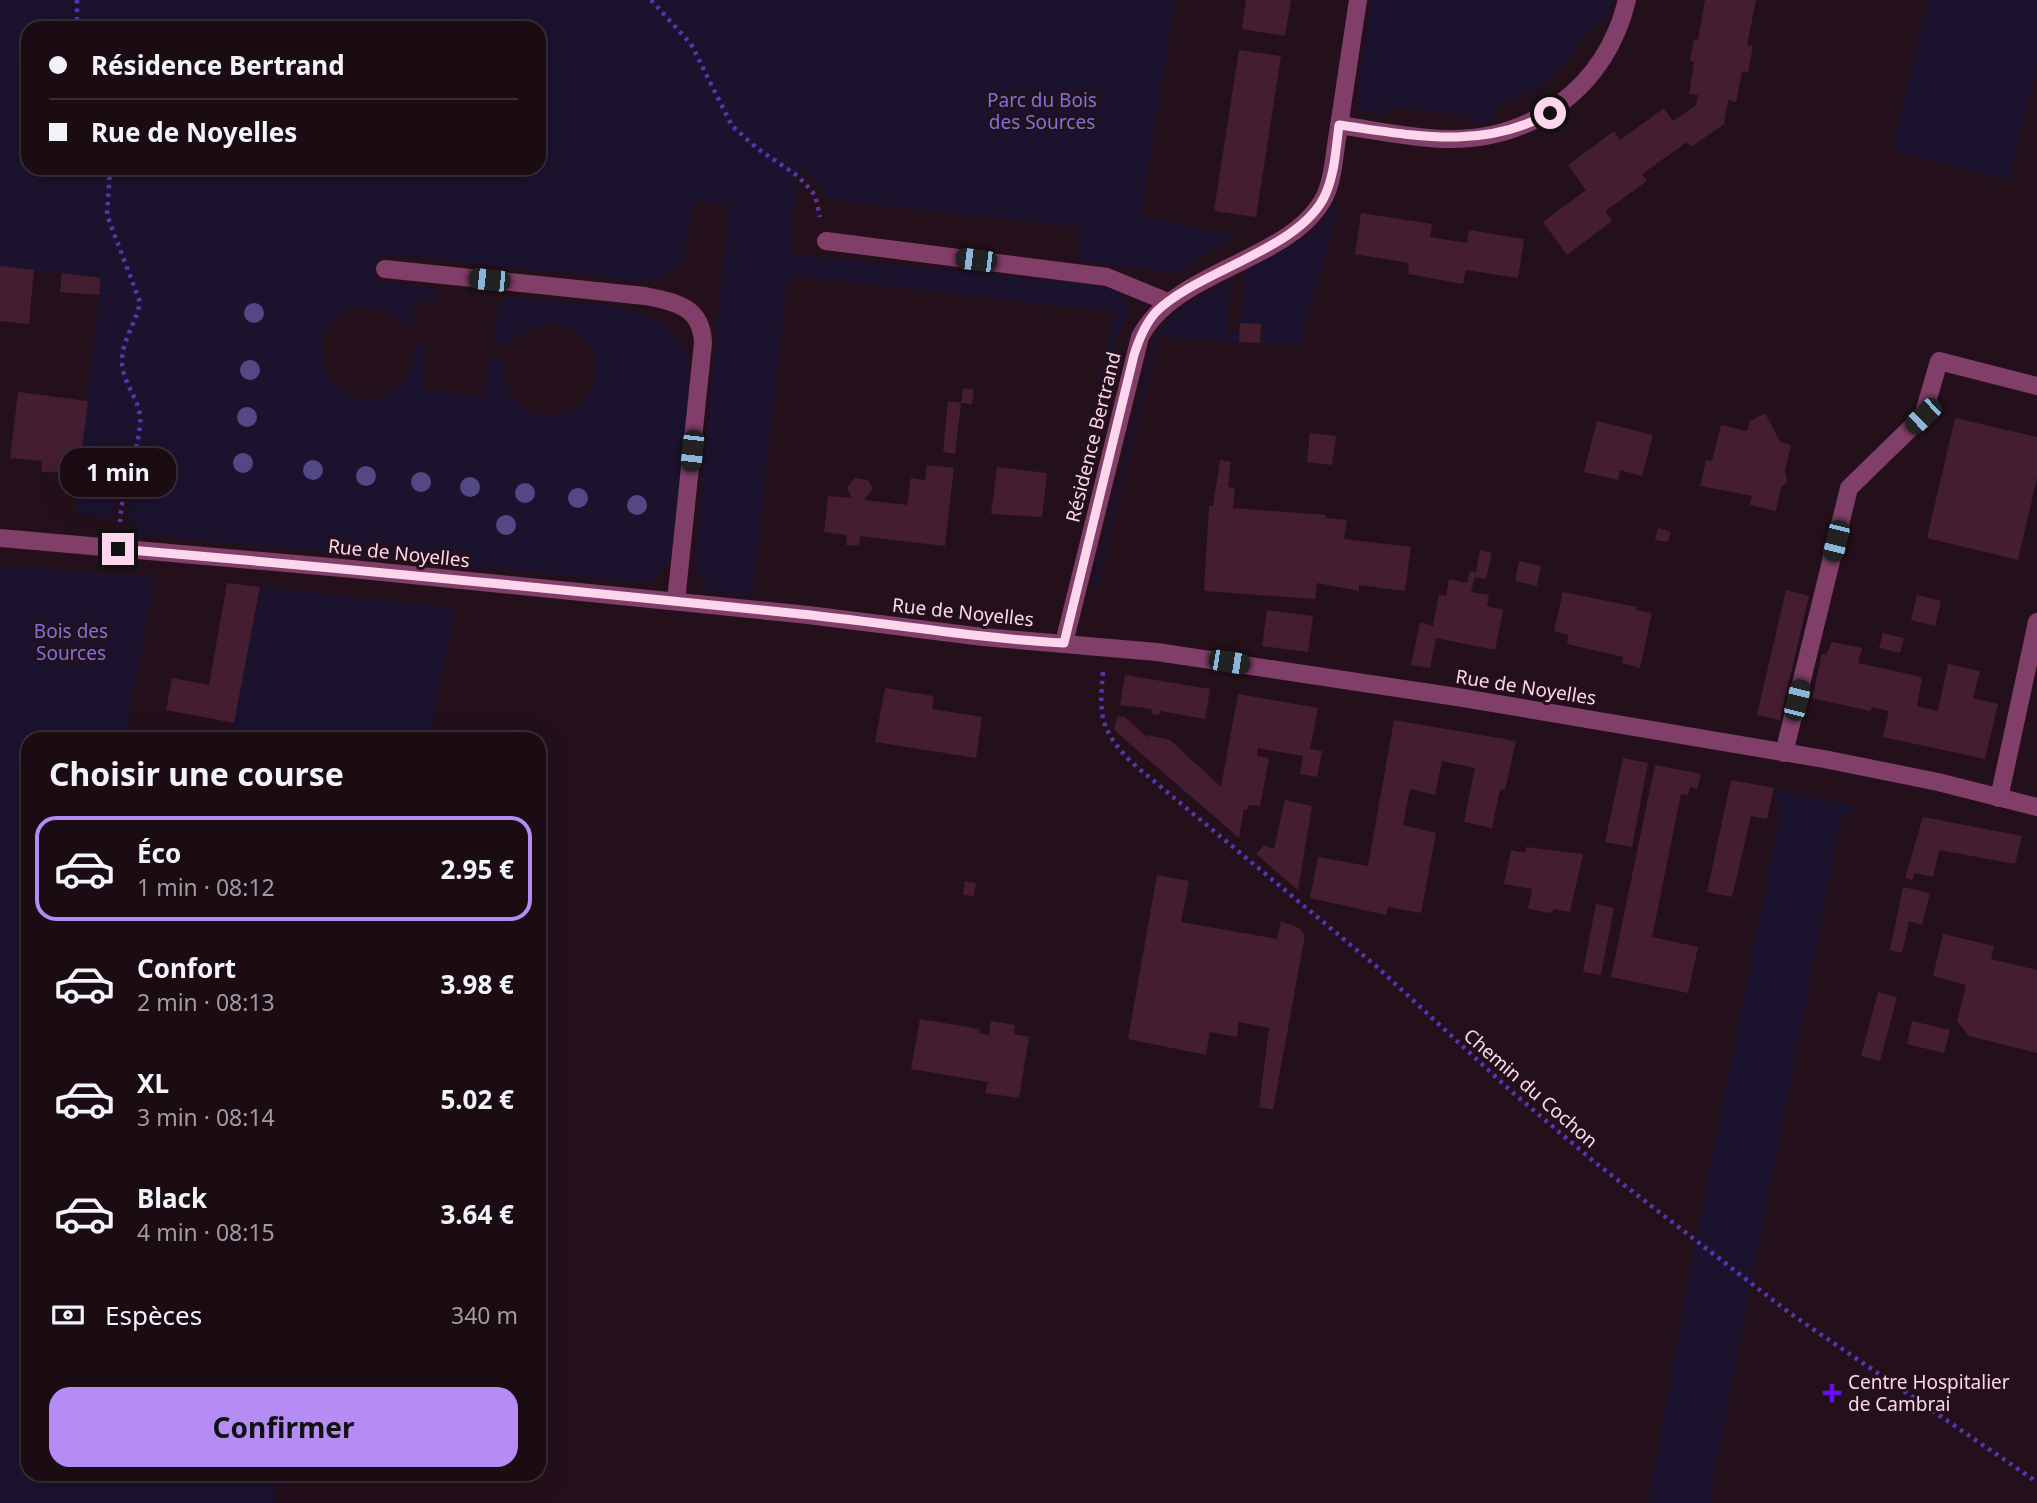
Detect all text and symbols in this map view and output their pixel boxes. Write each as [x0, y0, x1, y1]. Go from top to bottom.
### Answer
text: Résidence Bertrand [91, 47, 345, 83]
park label: Parc du Bois des Sources [987, 87, 1097, 135]
route start [1534, 97, 1566, 129]
text: Rue de Noyelles [91, 114, 297, 150]
car [954, 247, 999, 273]
car [468, 267, 511, 293]
street label: Résidence Bertrand [1059, 349, 1127, 525]
car [1901, 394, 1946, 438]
car [680, 429, 705, 473]
callout: 1 min [60, 448, 176, 496]
text: 1 min [86, 456, 150, 488]
car [1821, 518, 1852, 564]
route end [102, 533, 134, 565]
street label: Rue de Noyelles [327, 533, 471, 573]
street label: Rue de Noyelles [891, 592, 1035, 632]
park label: Bois des Sources [34, 618, 108, 666]
car [1207, 648, 1252, 676]
street label: Rue de Noyelles [1454, 663, 1598, 711]
car [1782, 677, 1813, 723]
text: Choisir une course [49, 752, 344, 795]
text: Éco [137, 835, 181, 871]
icon: car [53, 837, 116, 900]
text: 2.95 € [440, 851, 514, 887]
text: 1 min · 08:12 [137, 871, 275, 903]
text: Confort [137, 950, 236, 986]
icon: car [53, 952, 116, 1015]
text: 3.98 € [440, 966, 514, 1002]
text: 2 min · 08:13 [137, 986, 275, 1018]
street label: Chemin du Cochon [1458, 1022, 1604, 1154]
text: XL [137, 1065, 169, 1101]
icon: car [53, 1067, 116, 1130]
text: 5.02 € [440, 1081, 514, 1117]
text: 3 min · 08:14 [137, 1101, 275, 1133]
text: Black [137, 1180, 207, 1216]
icon: car [53, 1182, 116, 1245]
text: 3.64 € [440, 1196, 514, 1232]
text: 4 min · 08:15 [137, 1216, 275, 1248]
icon: cash [49, 1296, 87, 1334]
text: Espèces [105, 1297, 202, 1333]
text: 340 m [451, 1299, 518, 1331]
place label: Centre Hospitalier de Cambrai [1848, 1369, 2010, 1417]
marker: Centre Hospitalier de Cambrai [1822, 1383, 1842, 1403]
button: Confirmer [49, 1387, 518, 1467]

